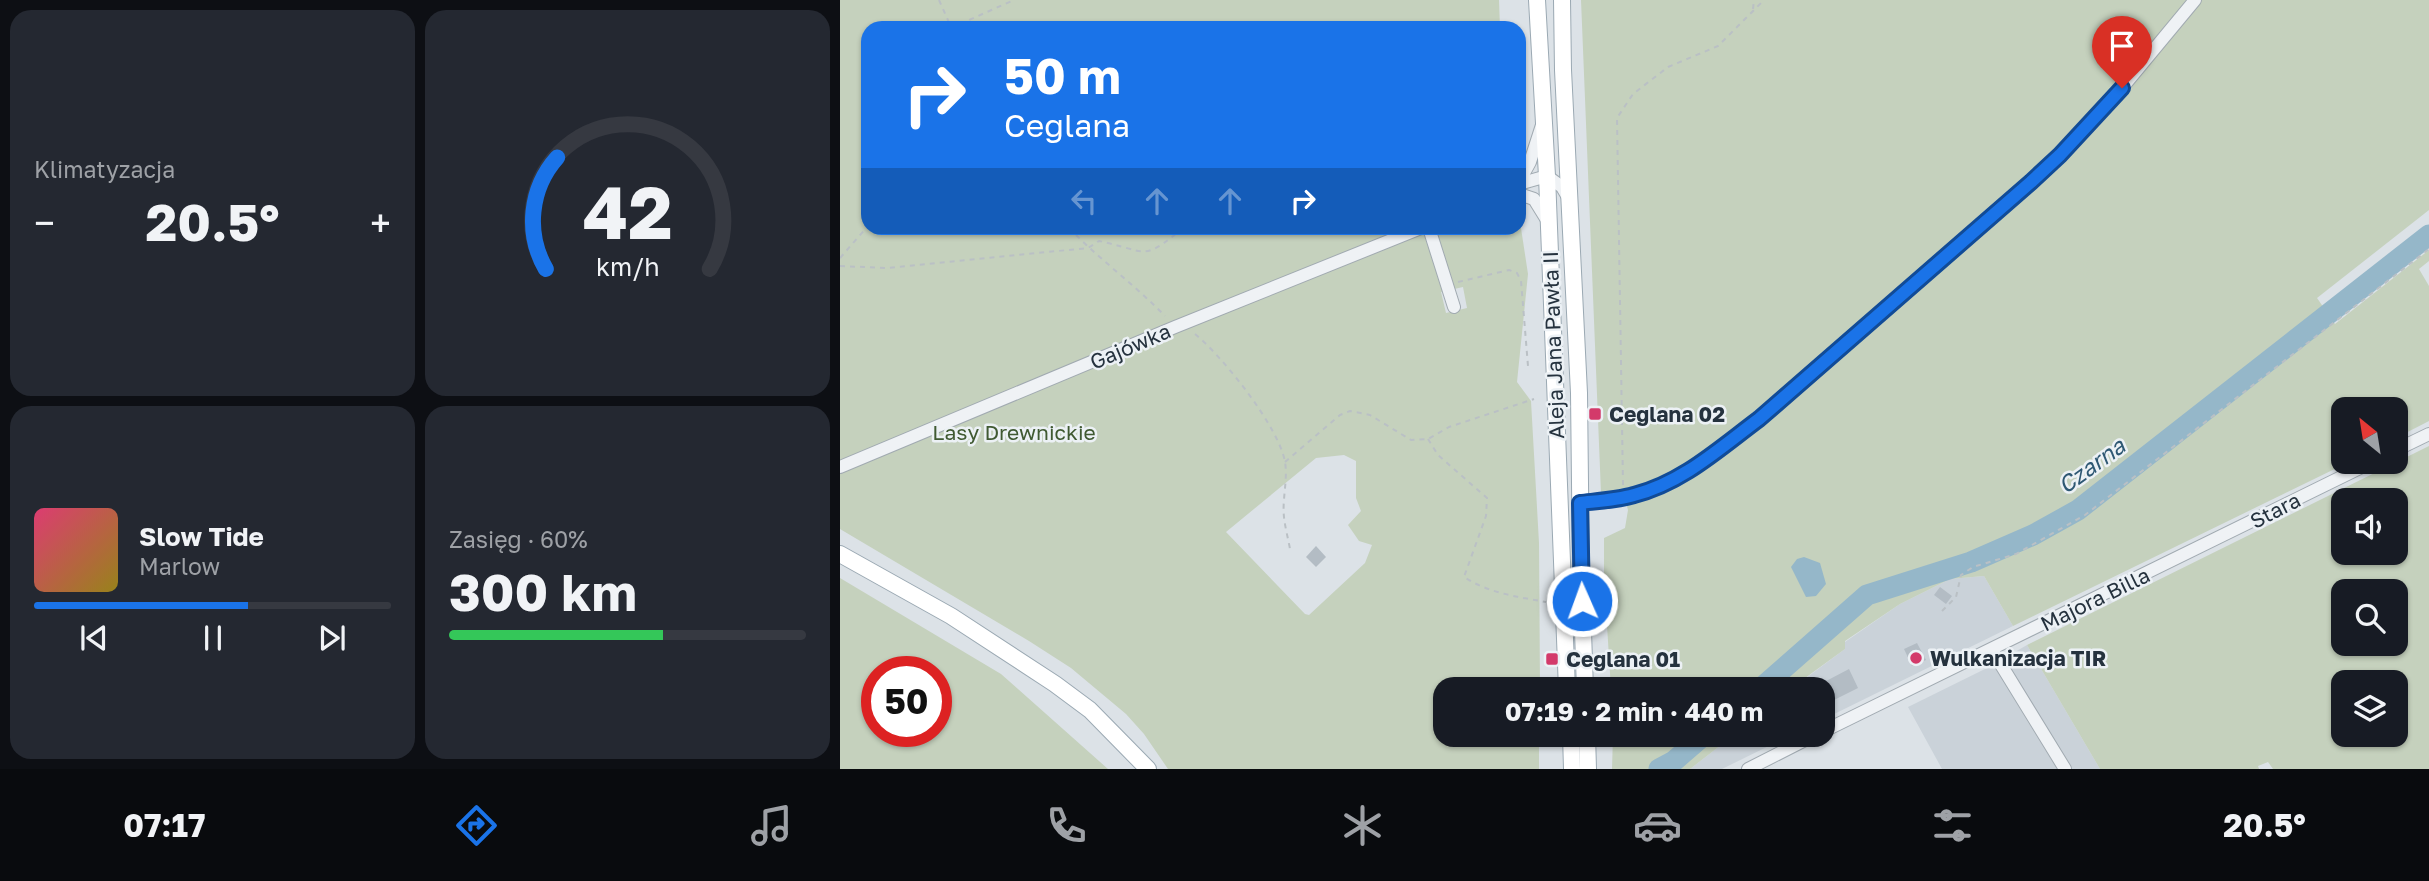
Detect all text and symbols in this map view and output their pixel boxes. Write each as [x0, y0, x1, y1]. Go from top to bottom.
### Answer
pin [2092, 16, 2152, 88]
icon: arrive [2103, 27, 2141, 65]
text: 50 m [1004, 46, 1121, 105]
icon: right [889, 49, 980, 140]
text: Ceglana [1004, 106, 1130, 144]
text: Klimatyzacja [34, 155, 175, 183]
text: 42 [583, 168, 672, 255]
icon: left [1065, 182, 1103, 220]
icon: ahead [1138, 182, 1176, 220]
icon: ahead [1211, 182, 1249, 220]
icon: right [1284, 182, 1322, 220]
text: 20.5° [145, 190, 280, 252]
text: − [34, 200, 55, 245]
text: + [370, 200, 391, 245]
street label: Aleja Jana Pawła II [1537, 250, 1569, 440]
text: km/h [596, 251, 659, 282]
street label: Gajówka [1086, 317, 1174, 375]
north arrow [2331, 397, 2408, 474]
map controls [2331, 397, 2408, 747]
place label: Ceglana 02 [1609, 401, 1725, 427]
marker: Ceglana 02 [1587, 406, 1603, 422]
park label: Lasy Drewnickie [932, 419, 1096, 445]
water label: Czarna [2052, 431, 2131, 499]
street label: Stara [2245, 486, 2305, 534]
button: sound [2331, 488, 2408, 565]
text: Slow Tide [139, 521, 264, 552]
text: Zasięg · 60% [449, 525, 588, 553]
text: Marlow [139, 552, 220, 580]
text: 300 km [449, 560, 637, 622]
street label: Majora Billa [2036, 561, 2154, 637]
position arrow [1545, 564, 1619, 638]
button: search [2331, 579, 2408, 656]
icon: previous [75, 619, 113, 657]
icon: pause [194, 619, 232, 657]
icon: next [313, 619, 351, 657]
place label: Wulkanizacja TIR [1930, 645, 2106, 671]
place label: Ceglana 01 [1566, 646, 1680, 672]
marker: Wulkanizacja TIR [1908, 650, 1924, 666]
marker: Ceglana 01 [1544, 651, 1560, 667]
speed limit sign: 50 [861, 656, 952, 747]
button: layers [2331, 670, 2408, 747]
text: 07:19 · 2 min · 440 m [1505, 696, 1763, 727]
icon: directions [452, 801, 501, 850]
icon: music [747, 801, 796, 850]
icon: phone [1042, 801, 1091, 850]
icon: climate [1338, 801, 1387, 850]
icon: car [1633, 801, 1682, 850]
icon: filters [1928, 801, 1977, 850]
text: 07:17 [123, 806, 206, 844]
text: 20.5° [2223, 806, 2306, 844]

